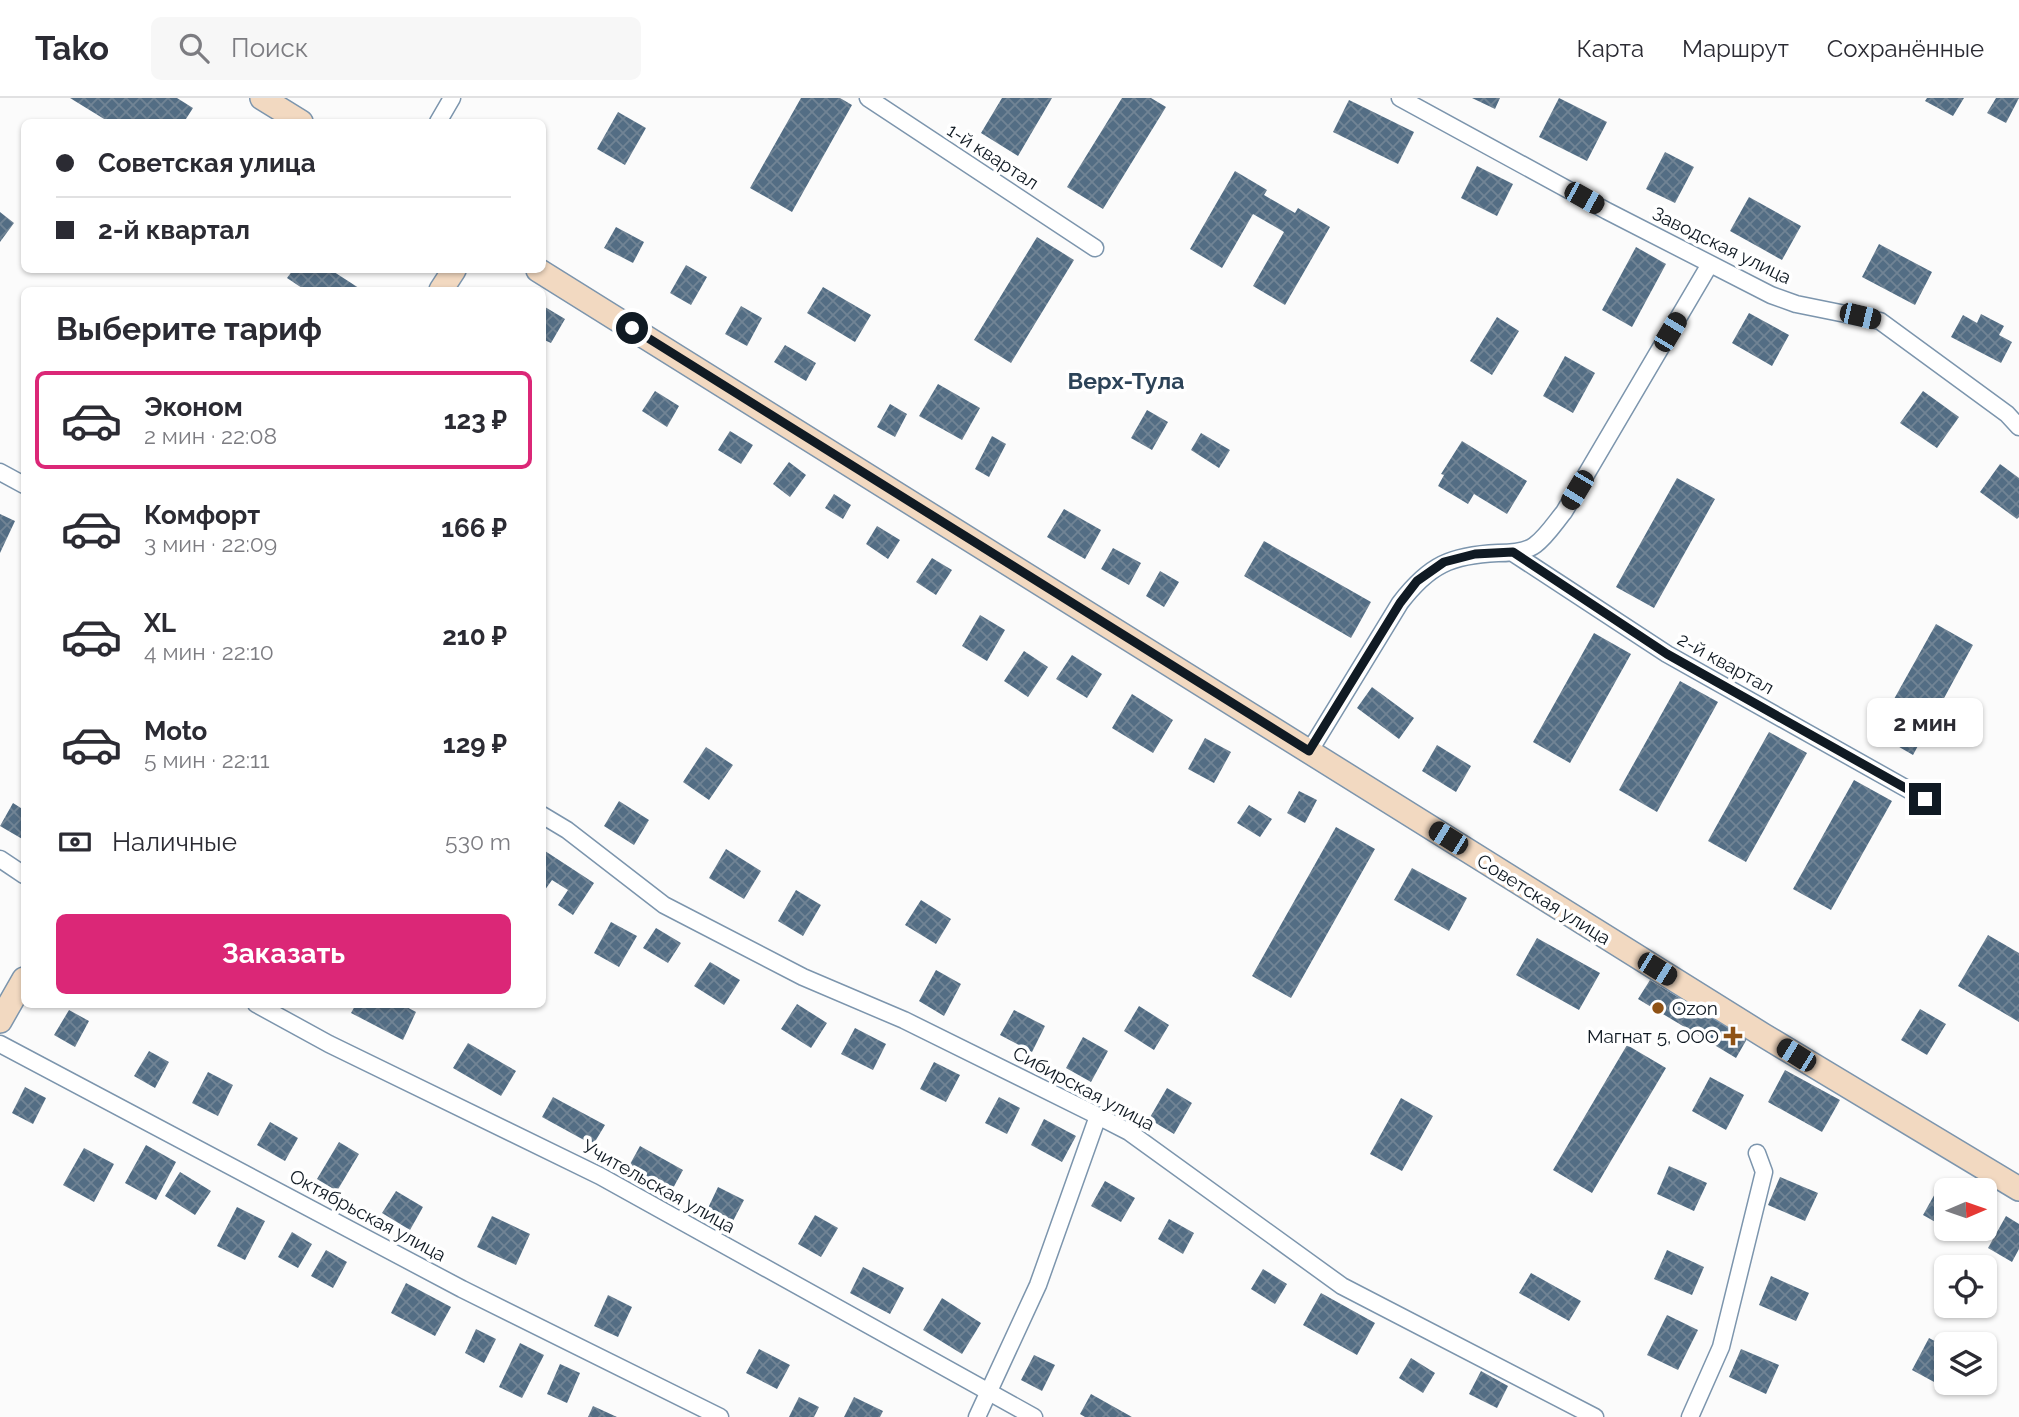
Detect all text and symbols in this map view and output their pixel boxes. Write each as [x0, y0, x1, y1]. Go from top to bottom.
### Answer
search box [151, 17, 641, 80]
text: Tako [35, 29, 109, 68]
icon: search [175, 29, 213, 67]
text: Поиск [231, 33, 308, 63]
text: Карта [1576, 34, 1644, 63]
text: Маршрут [1682, 34, 1789, 63]
text: Сохранённые [1827, 34, 1984, 63]
street label: 1-й квартал [943, 118, 1043, 194]
text: Советская улица [98, 148, 316, 178]
car [1561, 179, 1608, 217]
street label: Заводская улица [1649, 202, 1795, 288]
text: 2-й квартал [98, 215, 250, 245]
car [1838, 301, 1883, 331]
car [1651, 309, 1690, 355]
text: Выберите тариф [56, 310, 322, 347]
route start [616, 312, 648, 344]
district label: Верх-Тула [1068, 367, 1184, 394]
icon: car [60, 389, 123, 452]
text: Эконом [144, 392, 243, 422]
text: 123 ₽ [444, 405, 507, 435]
text: 2 мин · 22:08 [144, 422, 277, 449]
car [1558, 467, 1597, 513]
icon: car [60, 497, 123, 560]
text: Комфорт [144, 500, 260, 530]
text: 166 ₽ [441, 513, 507, 543]
text: 3 мин · 22:09 [144, 530, 277, 557]
icon: car [60, 605, 123, 668]
text: XL [144, 608, 176, 638]
text: 210 ₽ [442, 621, 507, 651]
street label: 2-й квартал [1674, 628, 1778, 698]
text: 4 мин · 22:10 [144, 638, 274, 665]
callout: 2 мин [1867, 698, 1983, 746]
text: 2 мин [1893, 709, 1957, 736]
icon: car [60, 713, 123, 776]
text: Moto [144, 716, 207, 746]
text: 129 ₽ [443, 729, 507, 759]
text: 5 мин · 22:11 [144, 746, 270, 773]
route end [1909, 783, 1941, 815]
car [1425, 818, 1472, 858]
icon: cash [56, 823, 94, 861]
text: Наличные [112, 827, 237, 857]
text: 530 m [445, 828, 511, 855]
street label: Советская улица [1473, 849, 1615, 949]
button: Заказать [56, 914, 511, 994]
car [1634, 949, 1681, 989]
place label: Ozon [1672, 997, 1718, 1019]
marker: Ozon [1650, 1000, 1666, 1016]
place label: Магнат 5, ООО [1587, 1025, 1719, 1047]
marker: Магнат 5, ООО [1725, 1028, 1741, 1044]
car [1773, 1035, 1820, 1075]
street label: Сибирская улица [1009, 1041, 1159, 1135]
street label: Учительская улица [579, 1135, 739, 1237]
street label: Октябрьская улица [286, 1164, 450, 1266]
north arrow [1934, 1178, 1997, 1241]
map controls [1934, 1178, 1997, 1395]
button: locate [1934, 1255, 1997, 1318]
button: layers [1934, 1332, 1997, 1395]

